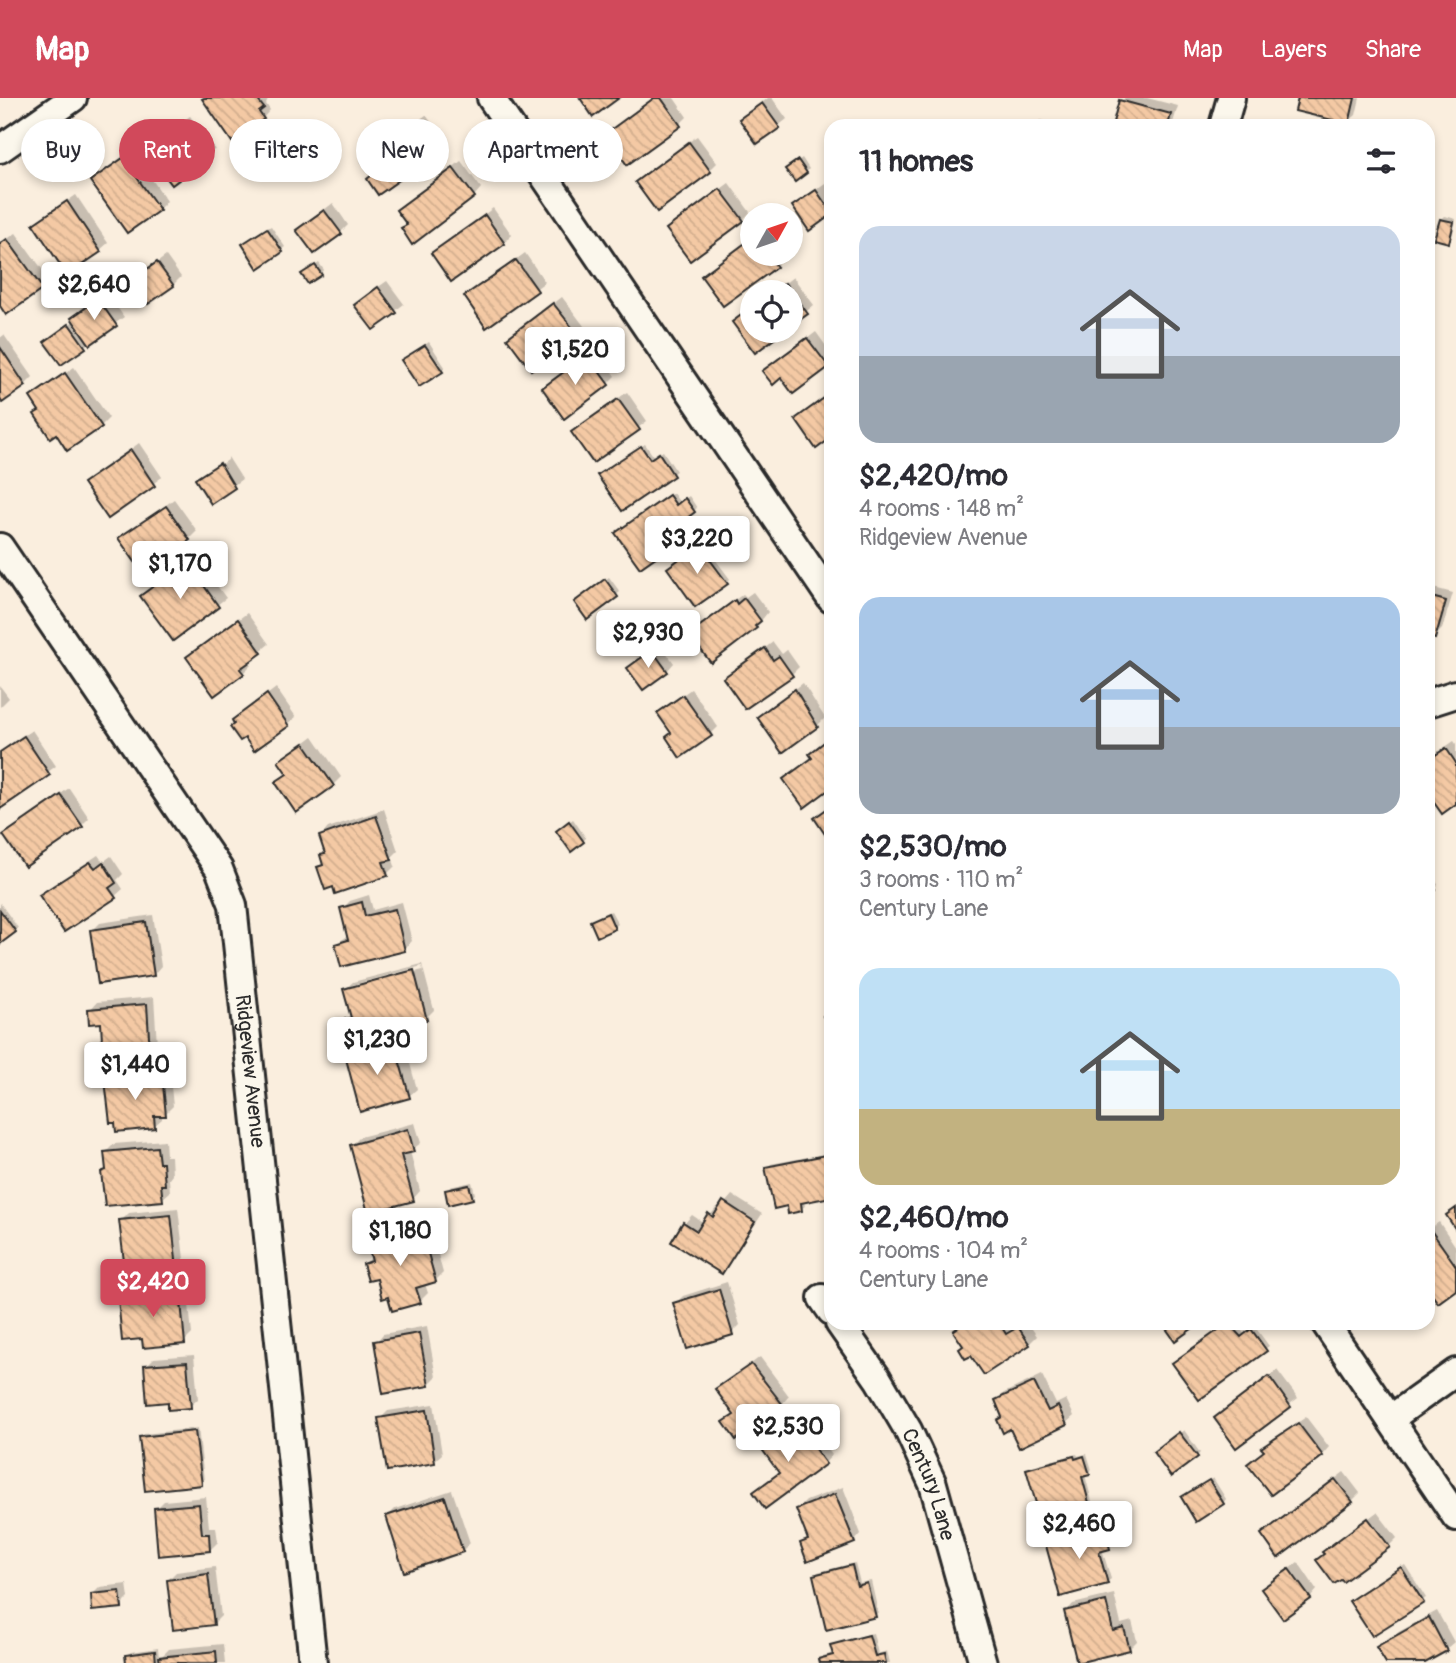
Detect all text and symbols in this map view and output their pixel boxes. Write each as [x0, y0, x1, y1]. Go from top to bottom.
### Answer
text: Map [35, 29, 90, 70]
text: Map [1183, 35, 1223, 64]
text: Layers [1261, 35, 1327, 64]
text: Share [1365, 35, 1421, 64]
chip: Buy [21, 119, 105, 182]
chip: Rent [119, 119, 215, 182]
chip: Filters [229, 119, 342, 182]
chip: New [356, 119, 449, 182]
chip: Apartment [463, 119, 623, 182]
icon: filters [1362, 142, 1400, 180]
text: 11 homes [859, 143, 973, 180]
north arrow [740, 203, 803, 266]
map controls [740, 203, 803, 343]
pin: $2,640 [37, 262, 151, 322]
text: $2,640 [57, 270, 131, 299]
icon: home [1067, 271, 1193, 397]
button: locate [740, 280, 803, 343]
pin: $1,520 [518, 328, 632, 387]
text: $1,520 [541, 335, 609, 364]
text: $2,420/mo [859, 457, 1008, 494]
text: 4 rooms · 148 m² [859, 494, 1024, 523]
pin: $3,220 [640, 517, 754, 576]
text: Ridgeview Avenue [859, 523, 1027, 552]
text: $3,220 [661, 524, 733, 553]
pin: $1,170 [123, 542, 237, 601]
text: $1,170 [148, 549, 212, 578]
pin: $2,930 [591, 610, 705, 670]
text: $2,930 [612, 618, 684, 647]
icon: home [1067, 642, 1193, 768]
text: $2,530/mo [859, 828, 1007, 865]
text: 3 rooms · 110 m² [859, 865, 1023, 894]
text: Century Lane [859, 894, 988, 923]
street label: Ridgeview Avenue [229, 993, 272, 1150]
icon: home [1067, 1013, 1193, 1139]
pin: $1,230 [320, 1018, 434, 1077]
text: $1,230 [343, 1025, 411, 1054]
pin: $1,440 [78, 1042, 192, 1102]
text: $1,440 [100, 1050, 170, 1079]
text: $2,460/mo [859, 1199, 1009, 1236]
pin: $1,180 [343, 1208, 457, 1268]
text: $1,180 [368, 1216, 432, 1245]
text: 4 rooms · 104 m² [859, 1236, 1028, 1265]
pin: $2,420 [96, 1260, 210, 1319]
text: Century Lane [859, 1265, 988, 1294]
text: $2,420 [116, 1267, 190, 1296]
pin: $2,530 [731, 1404, 845, 1464]
text: $2,530 [752, 1412, 824, 1441]
street label: Century Lane [895, 1424, 961, 1544]
pin: $2,460 [1022, 1502, 1136, 1561]
text: $2,460 [1042, 1509, 1116, 1538]

